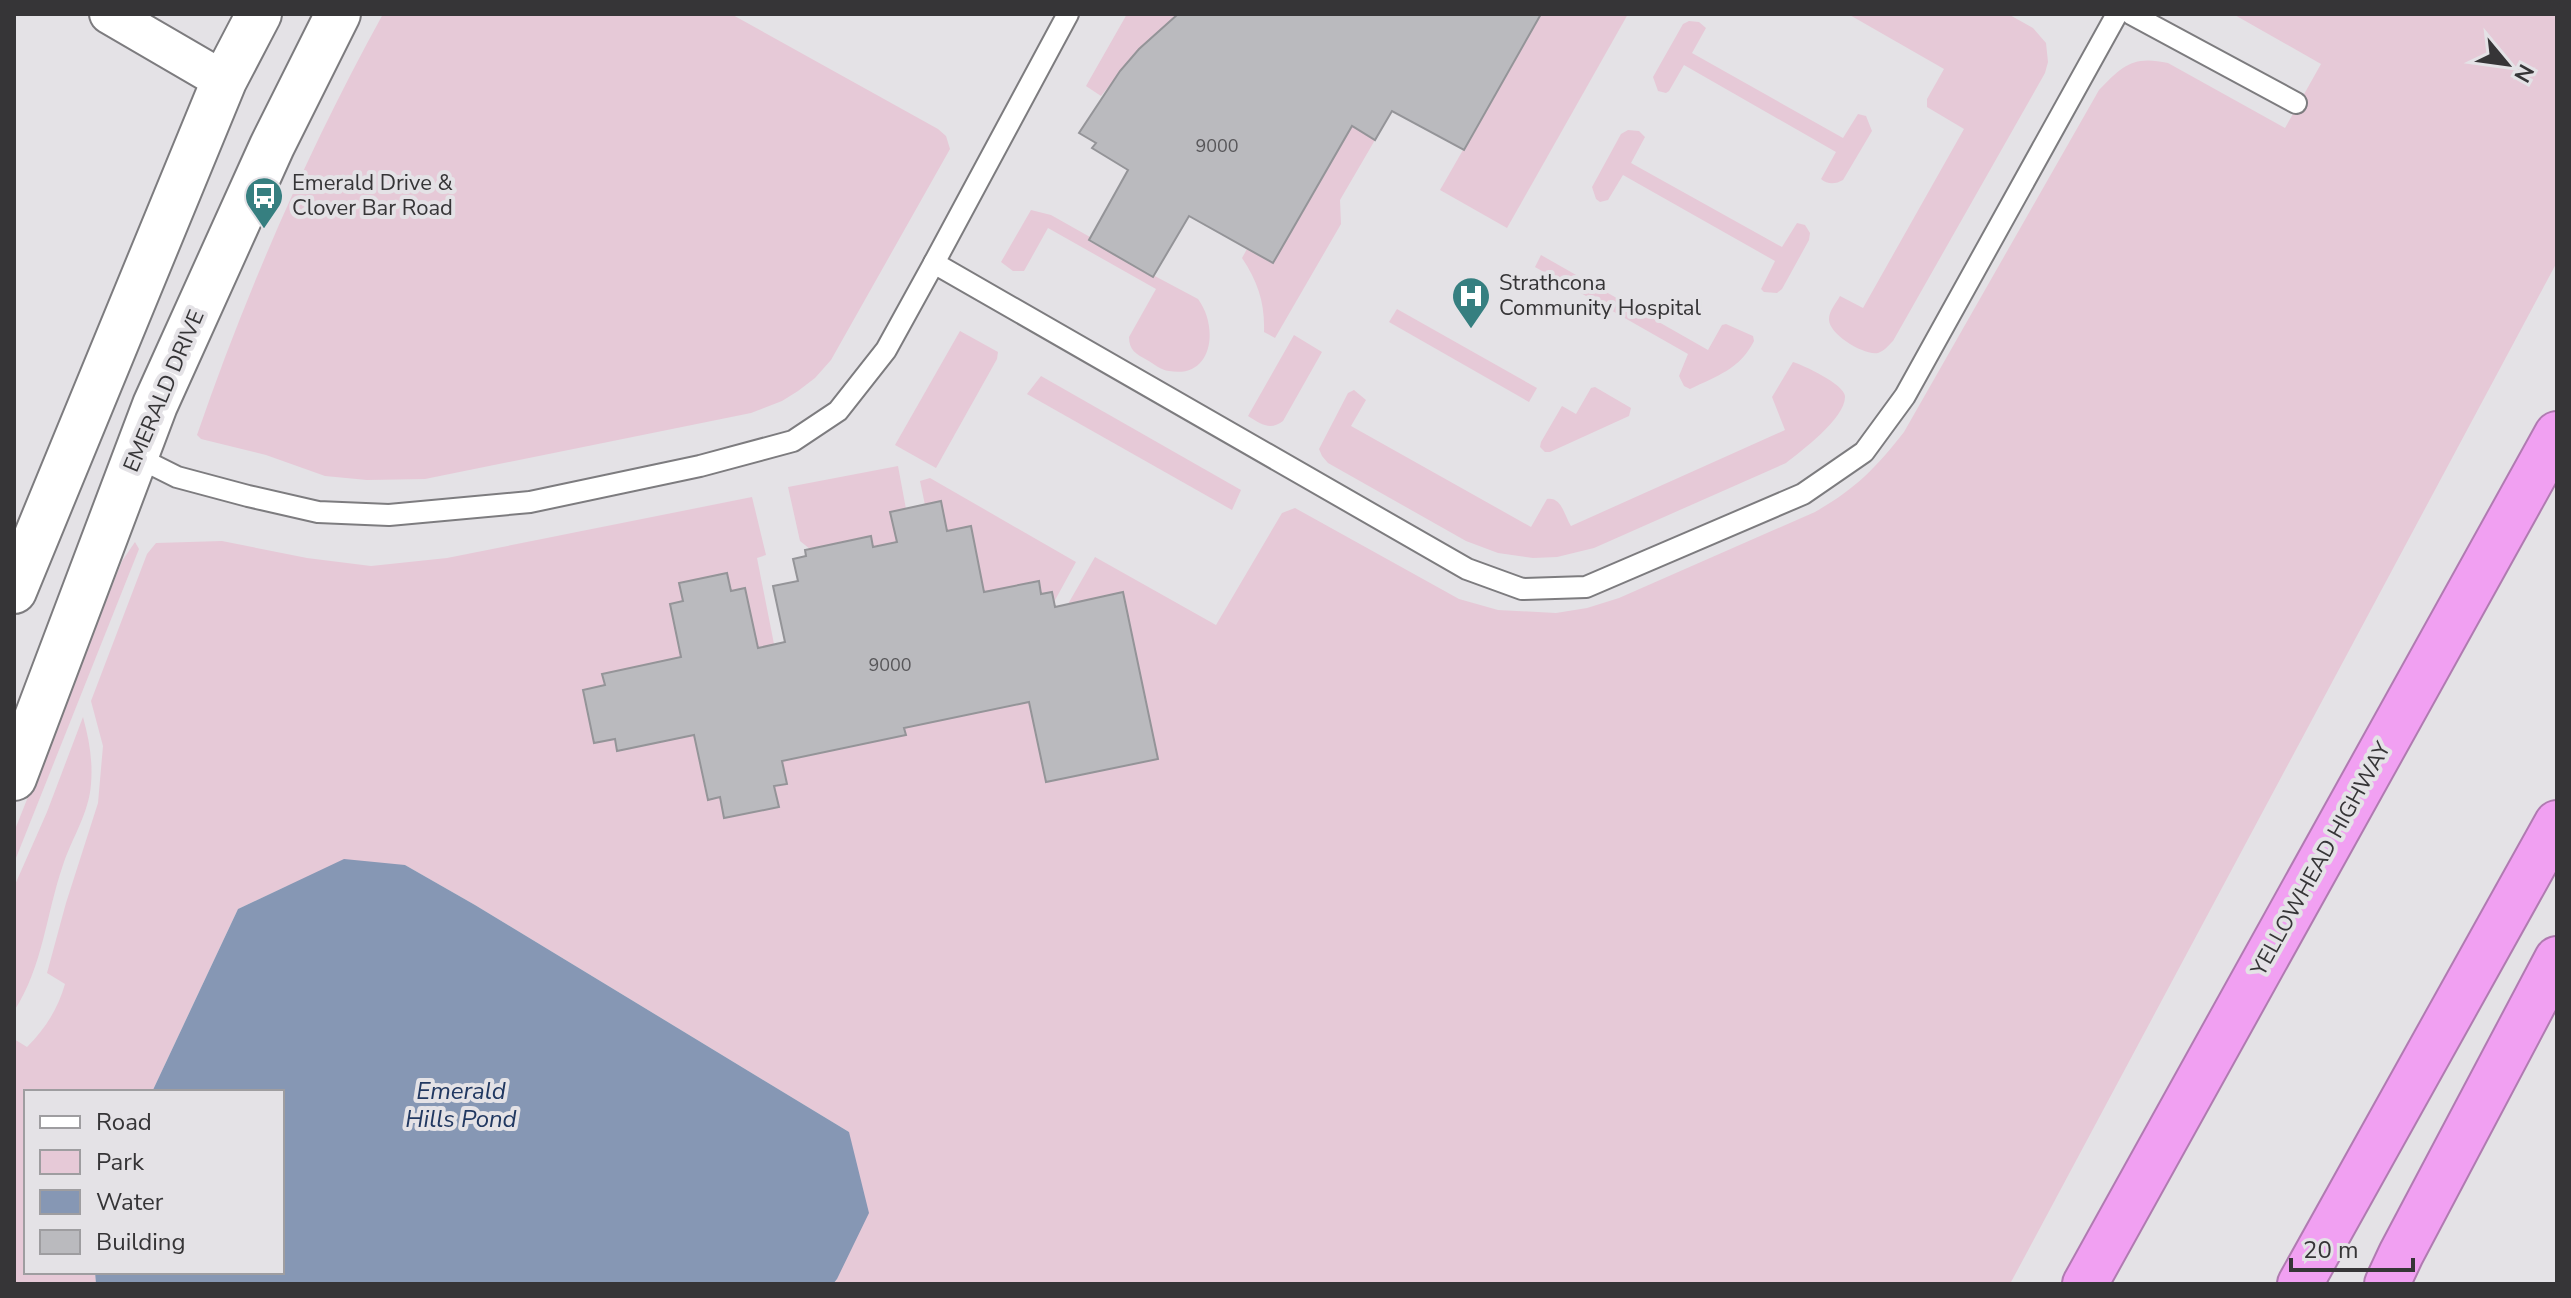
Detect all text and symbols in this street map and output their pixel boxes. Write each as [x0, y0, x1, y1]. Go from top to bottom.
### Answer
north arrow [2467, 24, 2547, 104]
text: N [2507, 59, 2541, 88]
house number: 9000 [1195, 134, 1239, 158]
place label: Emerald Drive & Clover Bar Road [292, 168, 454, 223]
bus stop icon: Emerald Drive & Clover Bar Road [243, 175, 285, 230]
place label: Strathcona Community Hospital [1499, 268, 1702, 323]
hospital icon: Strathcona Community Hospital [1450, 275, 1492, 330]
street label: EMERALD DRIVE [116, 305, 212, 477]
house number: 9000 [868, 653, 912, 677]
street label: YELLOWHEAD HIGHWAY [2244, 736, 2398, 982]
water label: Emerald Hills Pond [405, 1075, 517, 1135]
legend [24, 1090, 284, 1274]
text: Road [96, 1106, 152, 1138]
text: Park [96, 1146, 145, 1178]
text: Water [96, 1186, 164, 1218]
scale bar [2291, 1222, 2413, 1272]
text: Building [96, 1226, 186, 1258]
text: 20 m [2303, 1234, 2359, 1266]

